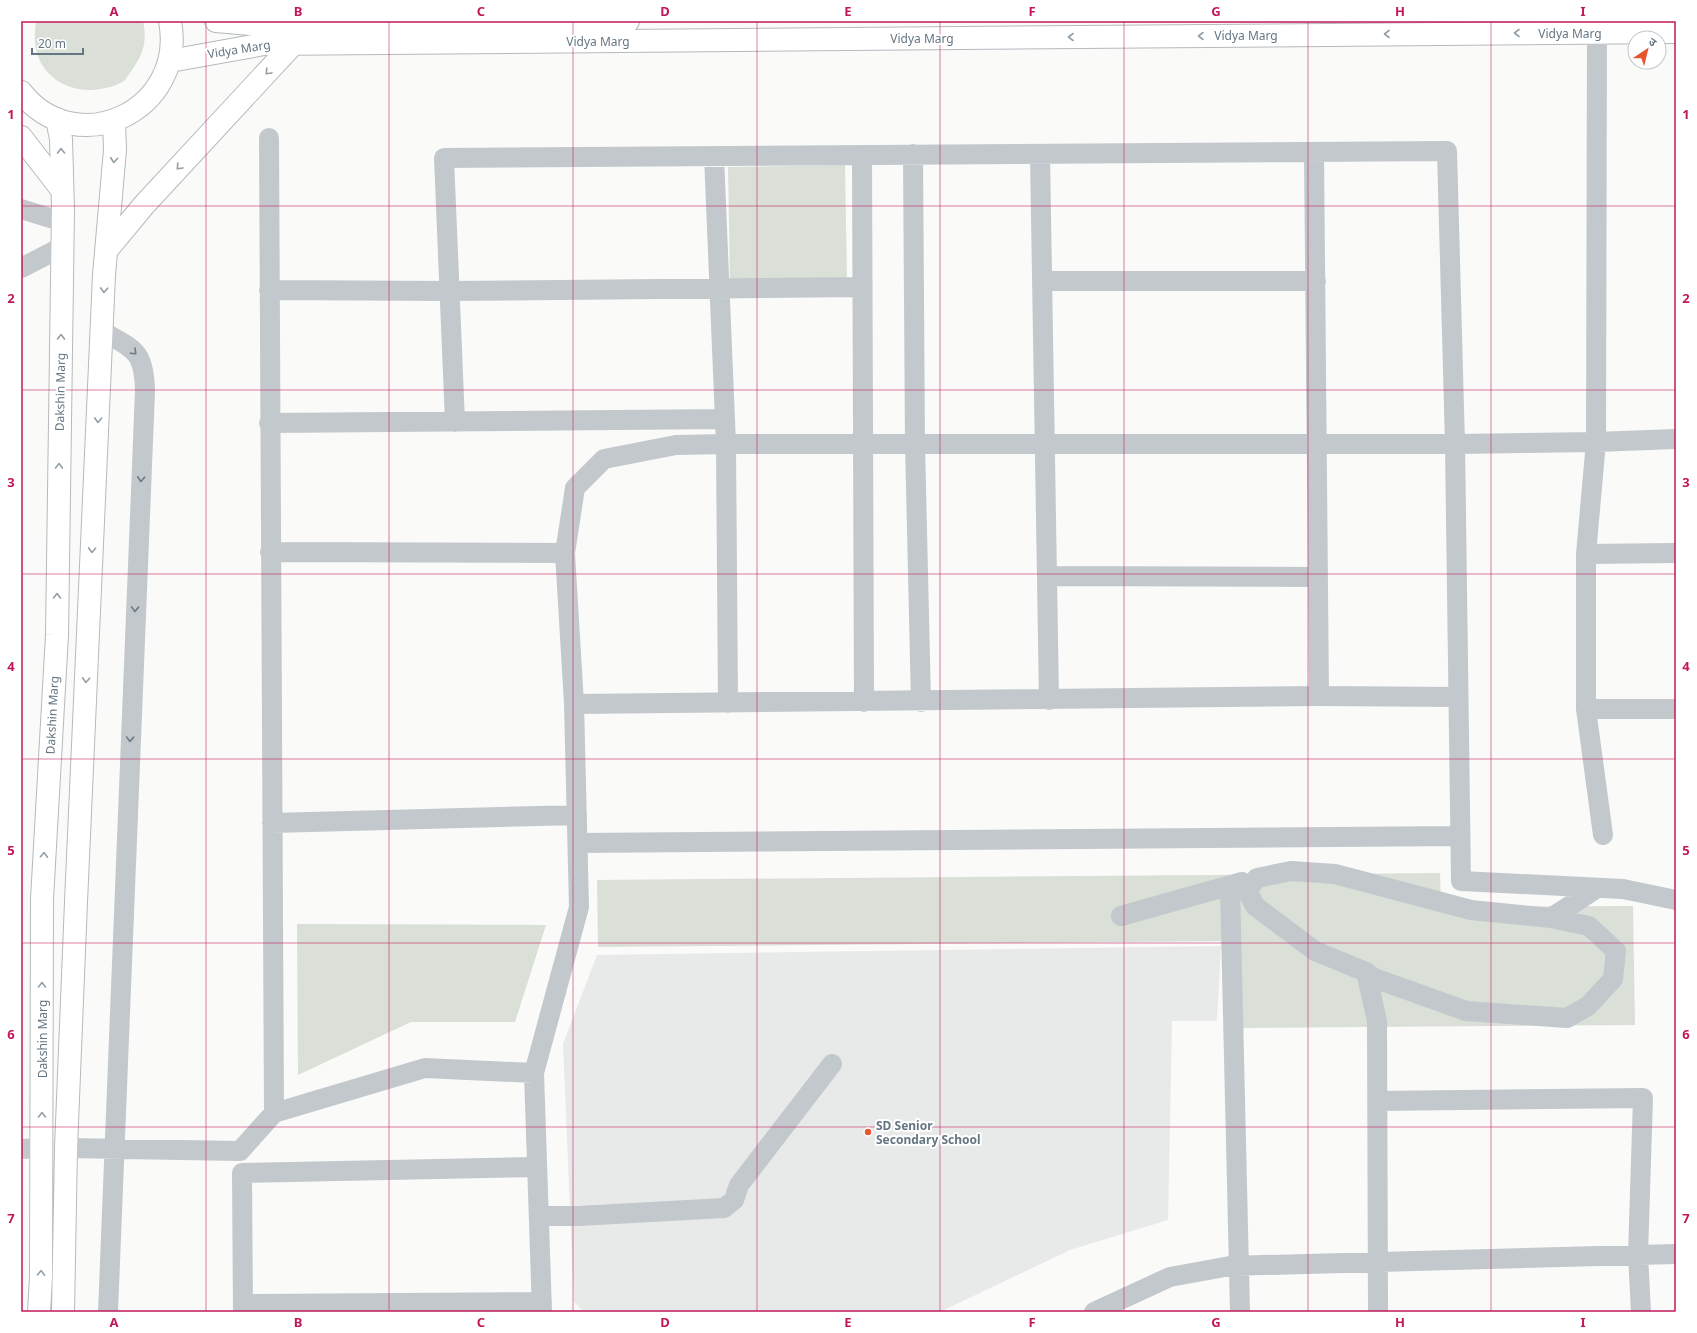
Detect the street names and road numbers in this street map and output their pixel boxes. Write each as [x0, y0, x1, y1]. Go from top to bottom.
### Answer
street label: Vidya Marg [1538, 25, 1602, 42]
street label: Vidya Marg [1214, 27, 1278, 44]
street label: Vidya Marg [890, 30, 954, 47]
street label: Vidya Marg [566, 33, 630, 50]
street label: Vidya Marg [206, 36, 272, 62]
street label: Dakshin Marg [51, 353, 69, 431]
street label: Dakshin Marg [41, 675, 63, 755]
street label: Dakshin Marg [34, 1000, 51, 1078]

